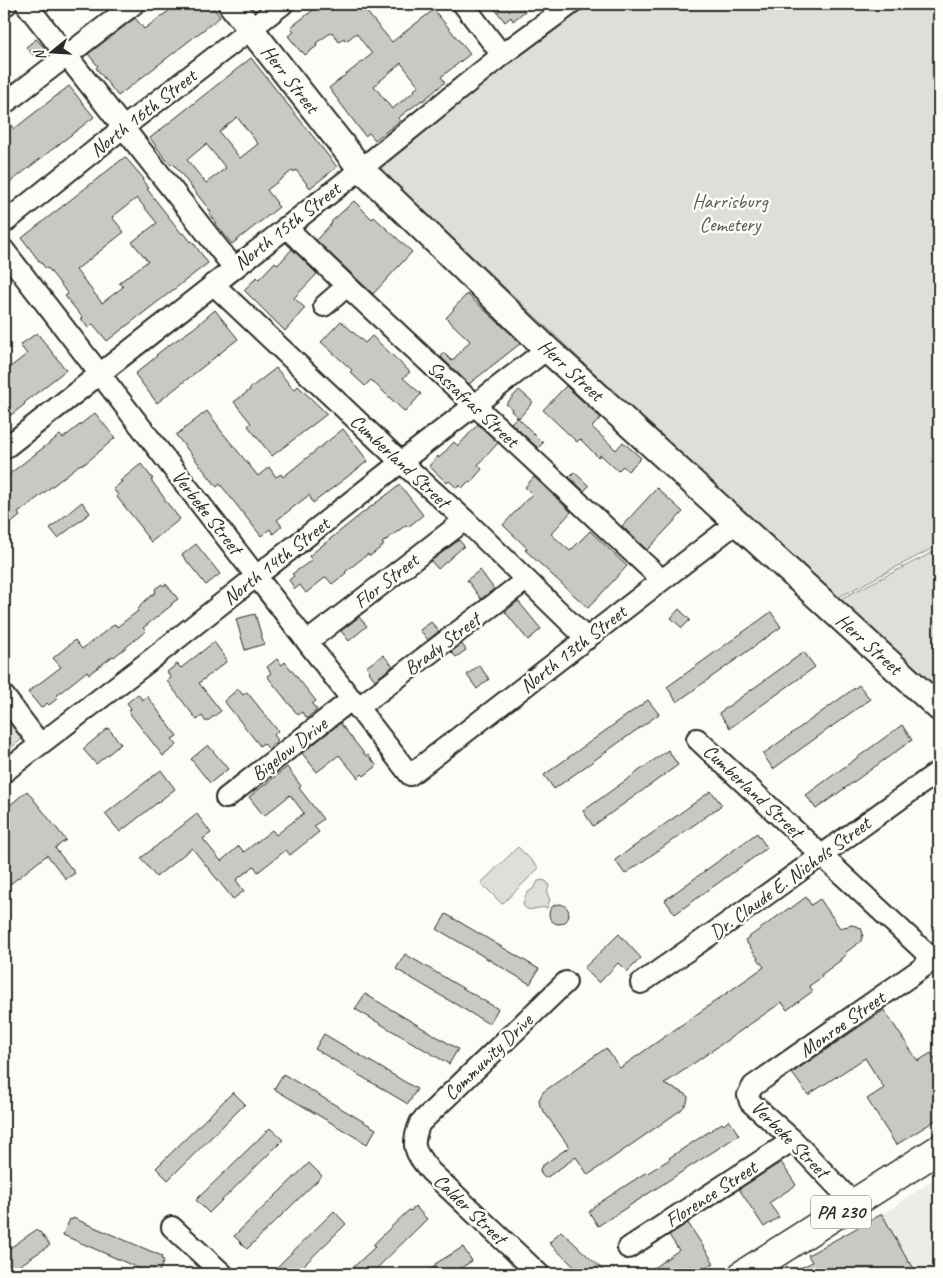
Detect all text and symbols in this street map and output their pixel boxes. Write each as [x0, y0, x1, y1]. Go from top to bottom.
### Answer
north arrow [28, 28, 78, 78]
street label: Herr Street [255, 40, 326, 120]
text: N [30, 47, 50, 63]
street label: North 16th Street [85, 62, 203, 162]
street label: North 15th Street [229, 175, 347, 275]
park label: Harrisburg Cemetery [692, 189, 770, 237]
street label: Herr Street [533, 334, 611, 408]
street label: Sassafras Street [422, 355, 526, 454]
street label: Cumberland Street [345, 409, 457, 516]
street label: Verbeke Street [166, 465, 250, 562]
street label: North 14th Street [218, 510, 336, 610]
street label: Flor Street [349, 547, 425, 614]
street label: North 13th Street [515, 598, 633, 698]
street label: Brady Street [399, 605, 488, 681]
street label: Herr Street [831, 608, 909, 682]
street label: Bigelow Drive [246, 711, 333, 786]
street label: Cumberland Street [698, 739, 810, 846]
street label: Dr. Claude E. Nichols Street [705, 810, 877, 945]
street label: Monroe Street [794, 984, 892, 1063]
street label: Community Drive [438, 1007, 539, 1106]
street label: Verbeke Street [746, 1095, 837, 1186]
street label: Florence Street [660, 1154, 764, 1233]
street label: Calder Street [428, 1168, 514, 1252]
road number: PA 230 [811, 1196, 871, 1228]

